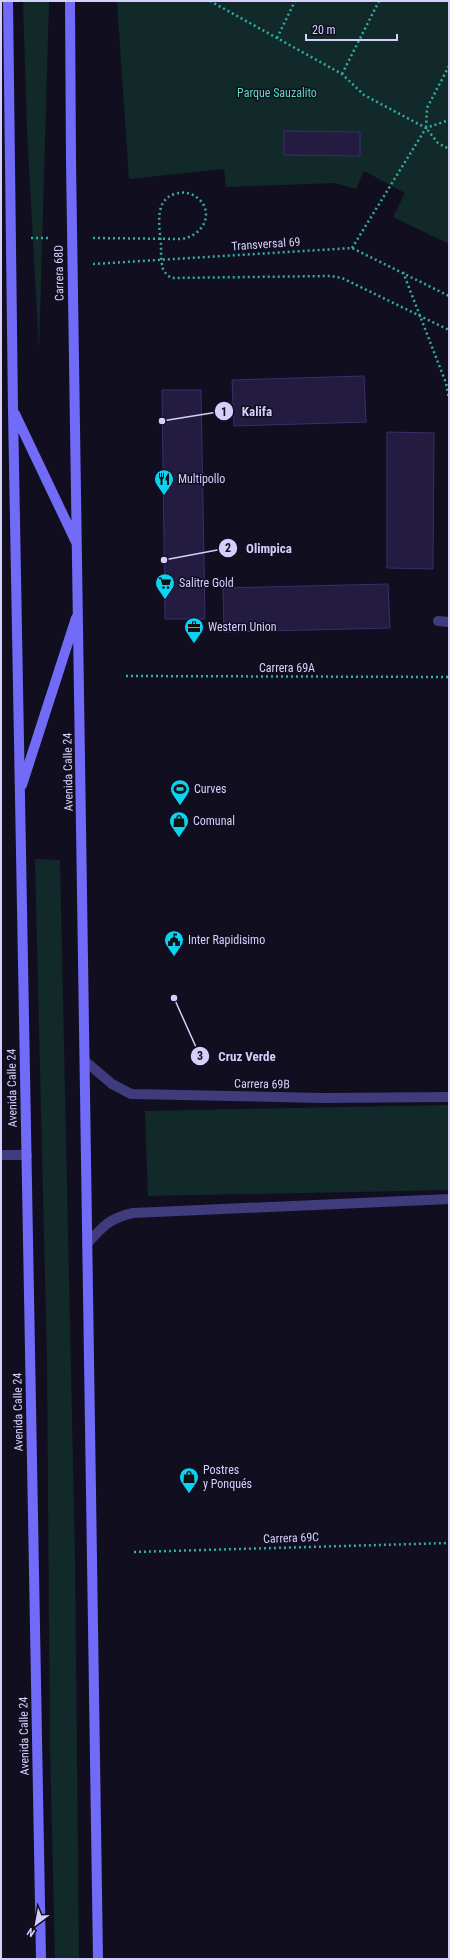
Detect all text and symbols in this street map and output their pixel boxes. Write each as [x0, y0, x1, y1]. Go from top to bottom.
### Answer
scale bar [306, 16, 397, 42]
text: 20 m [312, 23, 336, 37]
park label: Parque Sauzalito [237, 86, 317, 100]
street label: Transversal 69 [231, 235, 301, 253]
street label: Carrera 68D [52, 245, 66, 301]
callout: Kalifa [214, 399, 280, 424]
text: Kalifa [242, 404, 272, 419]
text: 1 [221, 405, 227, 419]
restaurant icon: Multipollo [153, 468, 175, 496]
place label: Multipollo [178, 472, 225, 486]
callout: Olimpica [218, 536, 300, 561]
text: 2 [225, 541, 231, 555]
text: Olimpica [246, 541, 292, 556]
supermarket icon: Salitre Gold [154, 572, 176, 600]
place label: Salitre Gold [179, 576, 234, 590]
office icon: Western Union [183, 616, 205, 644]
place label: Western Union [208, 620, 277, 634]
street label: Carrera 69A [259, 661, 315, 675]
street label: Avenida Calle 24 [60, 733, 76, 811]
sports icon: Curves [169, 778, 191, 806]
place label: Curves [194, 782, 227, 796]
shop icon: Comunal [168, 810, 190, 838]
place label: Comunal [193, 814, 235, 828]
public building icon: Inter Rapidisimo [163, 929, 185, 957]
place label: Inter Rapidisimo [188, 933, 265, 947]
callout: Cruz Verde [190, 1043, 283, 1068]
street label: Avenida Calle 24 [4, 1049, 20, 1127]
text: 3 [197, 1049, 203, 1063]
text: Cruz Verde [218, 1049, 276, 1064]
street label: Carrera 69B [234, 1077, 290, 1091]
street label: Avenida Calle 24 [10, 1373, 26, 1451]
place label: Postres y Ponqués [203, 1463, 252, 1491]
shop icon: Postres y Ponqués [178, 1466, 200, 1494]
street label: Carrera 69C [263, 1530, 319, 1546]
street label: Avenida Calle 24 [16, 1697, 32, 1775]
north arrow [16, 1904, 56, 1944]
text: N [24, 1925, 37, 1939]

